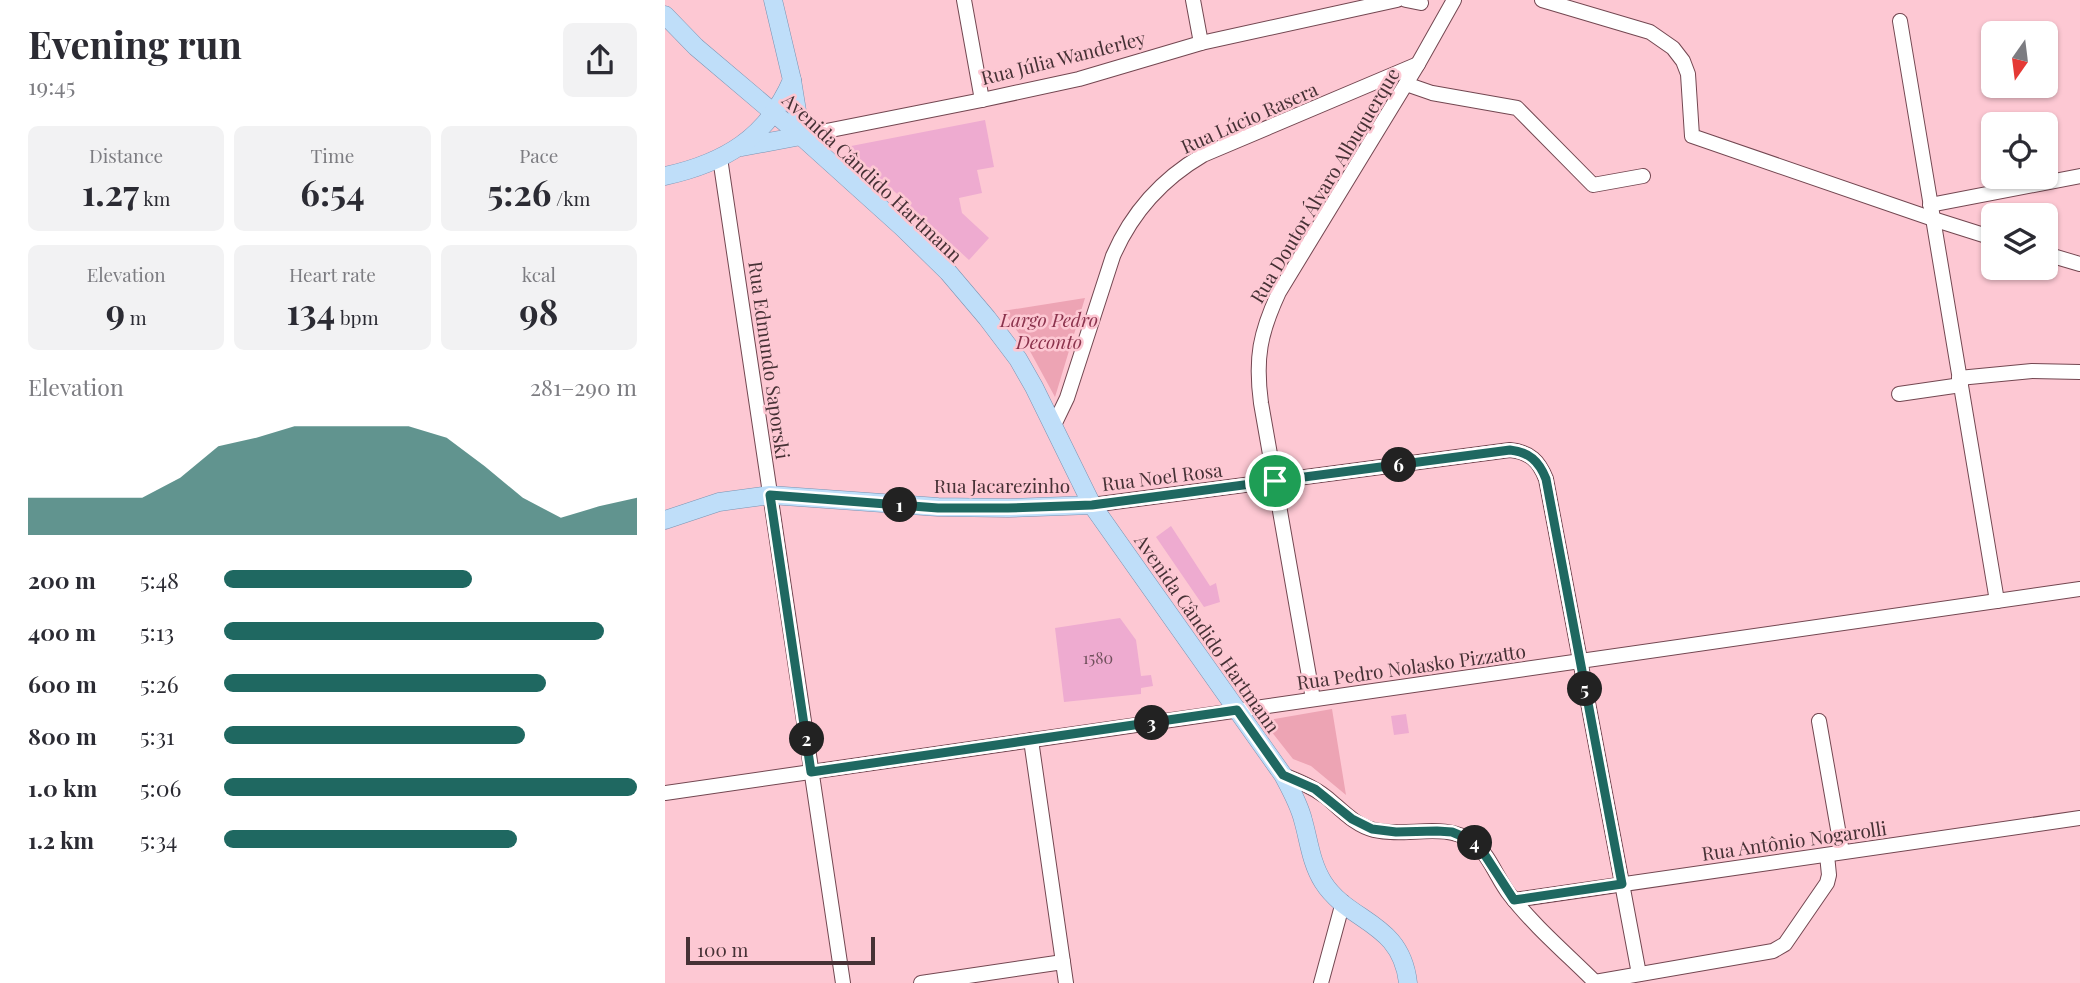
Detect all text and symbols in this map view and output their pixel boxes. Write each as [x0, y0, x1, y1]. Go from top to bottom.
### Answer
text: Evening run [28, 18, 242, 69]
north arrow [1981, 21, 2058, 98]
map controls [1981, 21, 2058, 280]
button: share [563, 23, 637, 97]
street label: Rua Júlia Wanderley [978, 24, 1148, 90]
street label: Rua Doutor Álvaro Albuquerque [1243, 62, 1405, 308]
text: 19:45 [28, 70, 75, 101]
street label: Rua Lúcio Rasera [1176, 75, 1322, 159]
street label: Avenida Cândido Hartmann [777, 86, 969, 268]
button: locate [1981, 112, 2058, 189]
text: Distance [89, 142, 163, 168]
text: Time [311, 142, 354, 168]
text: Pace [519, 142, 558, 168]
text: 1.27 [82, 168, 139, 215]
text: 6:54 [300, 168, 365, 215]
text: 5:26 [487, 168, 551, 215]
text: km [139, 185, 170, 211]
text: /km [551, 185, 590, 211]
button: layers [1981, 203, 2058, 280]
street label: Rua Edmundo Saporski [743, 259, 797, 461]
text: Elevation [87, 261, 166, 287]
text: Heart rate [289, 261, 376, 287]
text: kcal [522, 261, 556, 287]
text: 9 [106, 287, 125, 334]
text: 134 [286, 287, 335, 334]
text: 98 [519, 287, 558, 334]
text: m [125, 304, 147, 330]
text: bpm [335, 304, 379, 330]
park label: Largo Pedro Deconto [999, 306, 1098, 354]
text: Elevation [28, 371, 124, 402]
text: 281–290 m [530, 371, 637, 402]
pin: 6 [1381, 448, 1417, 482]
pin [1245, 451, 1305, 511]
text: 6 [1393, 451, 1404, 477]
street label: Rua Noel Rosa [1100, 456, 1224, 496]
icon: arrive [1256, 462, 1294, 500]
street label: Rua Jacarezinho [934, 472, 1070, 498]
pin: 1 [883, 488, 917, 522]
text: 1 [896, 491, 903, 517]
street label: Avenida Cândido Hartmann [1129, 528, 1287, 738]
text: 200 m [28, 564, 96, 595]
text: 5:48 [140, 564, 179, 595]
text: 400 m [28, 616, 96, 647]
text: 5:13 [140, 616, 174, 647]
street label: Rua Pedro Nolasko Pizzatto [1295, 637, 1527, 695]
house number: 1580 [1083, 647, 1113, 668]
text: 600 m [28, 668, 97, 699]
text: 5:26 [140, 668, 179, 699]
pin: 5 [1567, 672, 1602, 706]
text: 5 [1580, 675, 1589, 701]
pin: 3 [1135, 706, 1169, 740]
text: 3 [1147, 709, 1156, 735]
text: 800 m [28, 720, 97, 751]
text: 5:31 [140, 720, 175, 751]
pin: 2 [789, 722, 825, 756]
text: 2 [802, 725, 811, 751]
text: 1.0 km [28, 772, 97, 803]
text: 5:06 [140, 772, 181, 803]
street label: Rua Antônio Nogarolli [1700, 814, 1889, 866]
text: 1.2 km [28, 824, 94, 855]
text: 5:34 [140, 824, 177, 855]
pin: 4 [1457, 826, 1493, 860]
text: 4 [1469, 829, 1480, 855]
scale bar [686, 934, 875, 966]
text: 100 m [697, 936, 748, 962]

